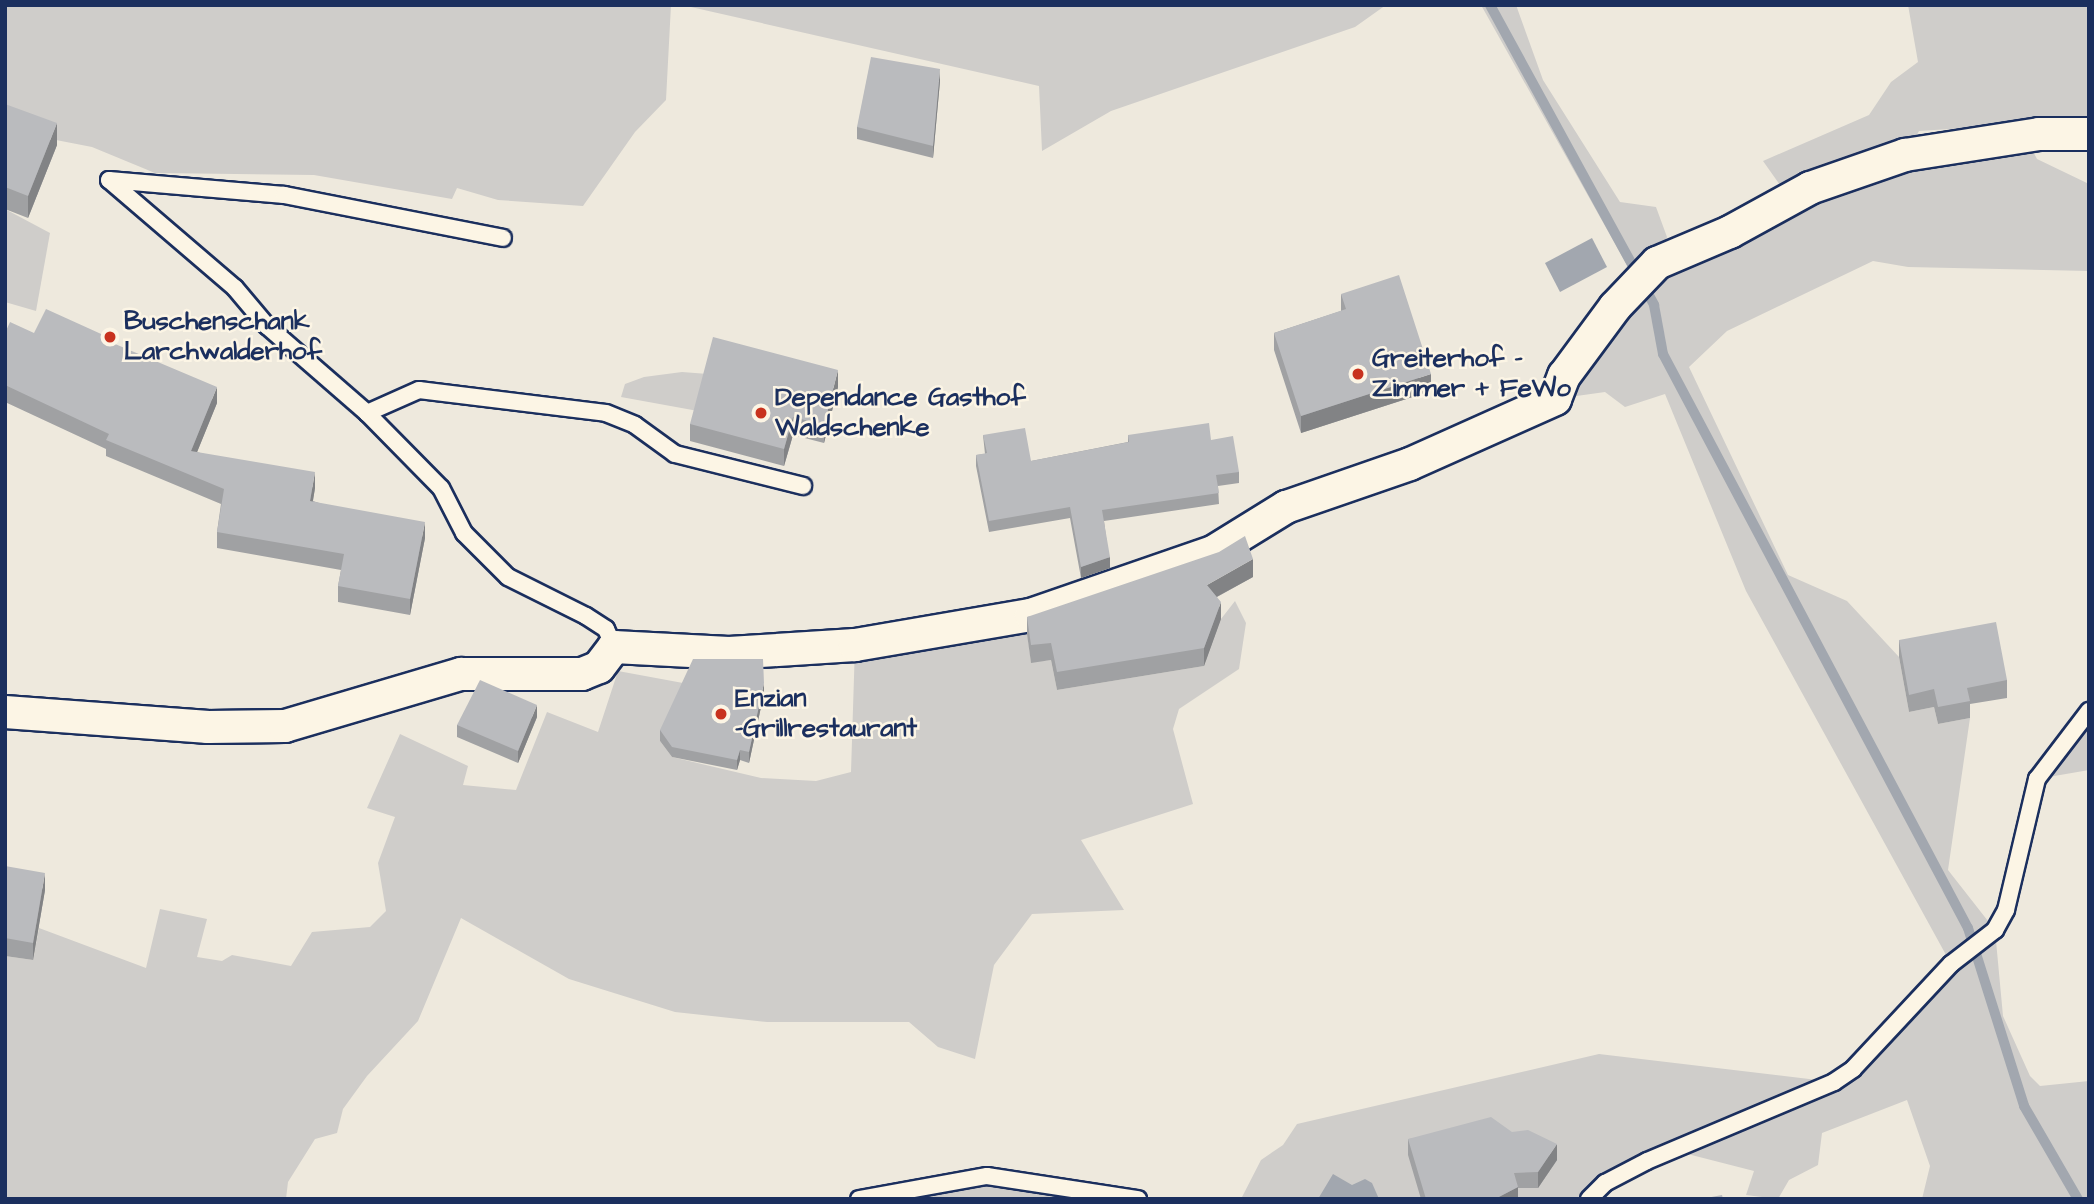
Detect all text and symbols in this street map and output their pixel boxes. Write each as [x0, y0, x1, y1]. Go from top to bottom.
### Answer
place label: Buschenschank Larchwalderhof [124, 306, 322, 368]
marker: Buschenschank Larchwalderhof [102, 329, 118, 345]
place label: Greiterhof - Zimmer + FeWo [1372, 343, 1571, 404]
marker: Greiterhof - Zimmer + FeWo [1350, 366, 1366, 382]
place label: Dependance Gasthof Waldschenke [775, 382, 1026, 444]
marker: Dependance Gasthof Waldschenke [753, 405, 769, 421]
place label: Enzian -Grillrestaurant [735, 683, 917, 744]
marker: Enzian -Grillrestaurant [713, 706, 729, 722]

